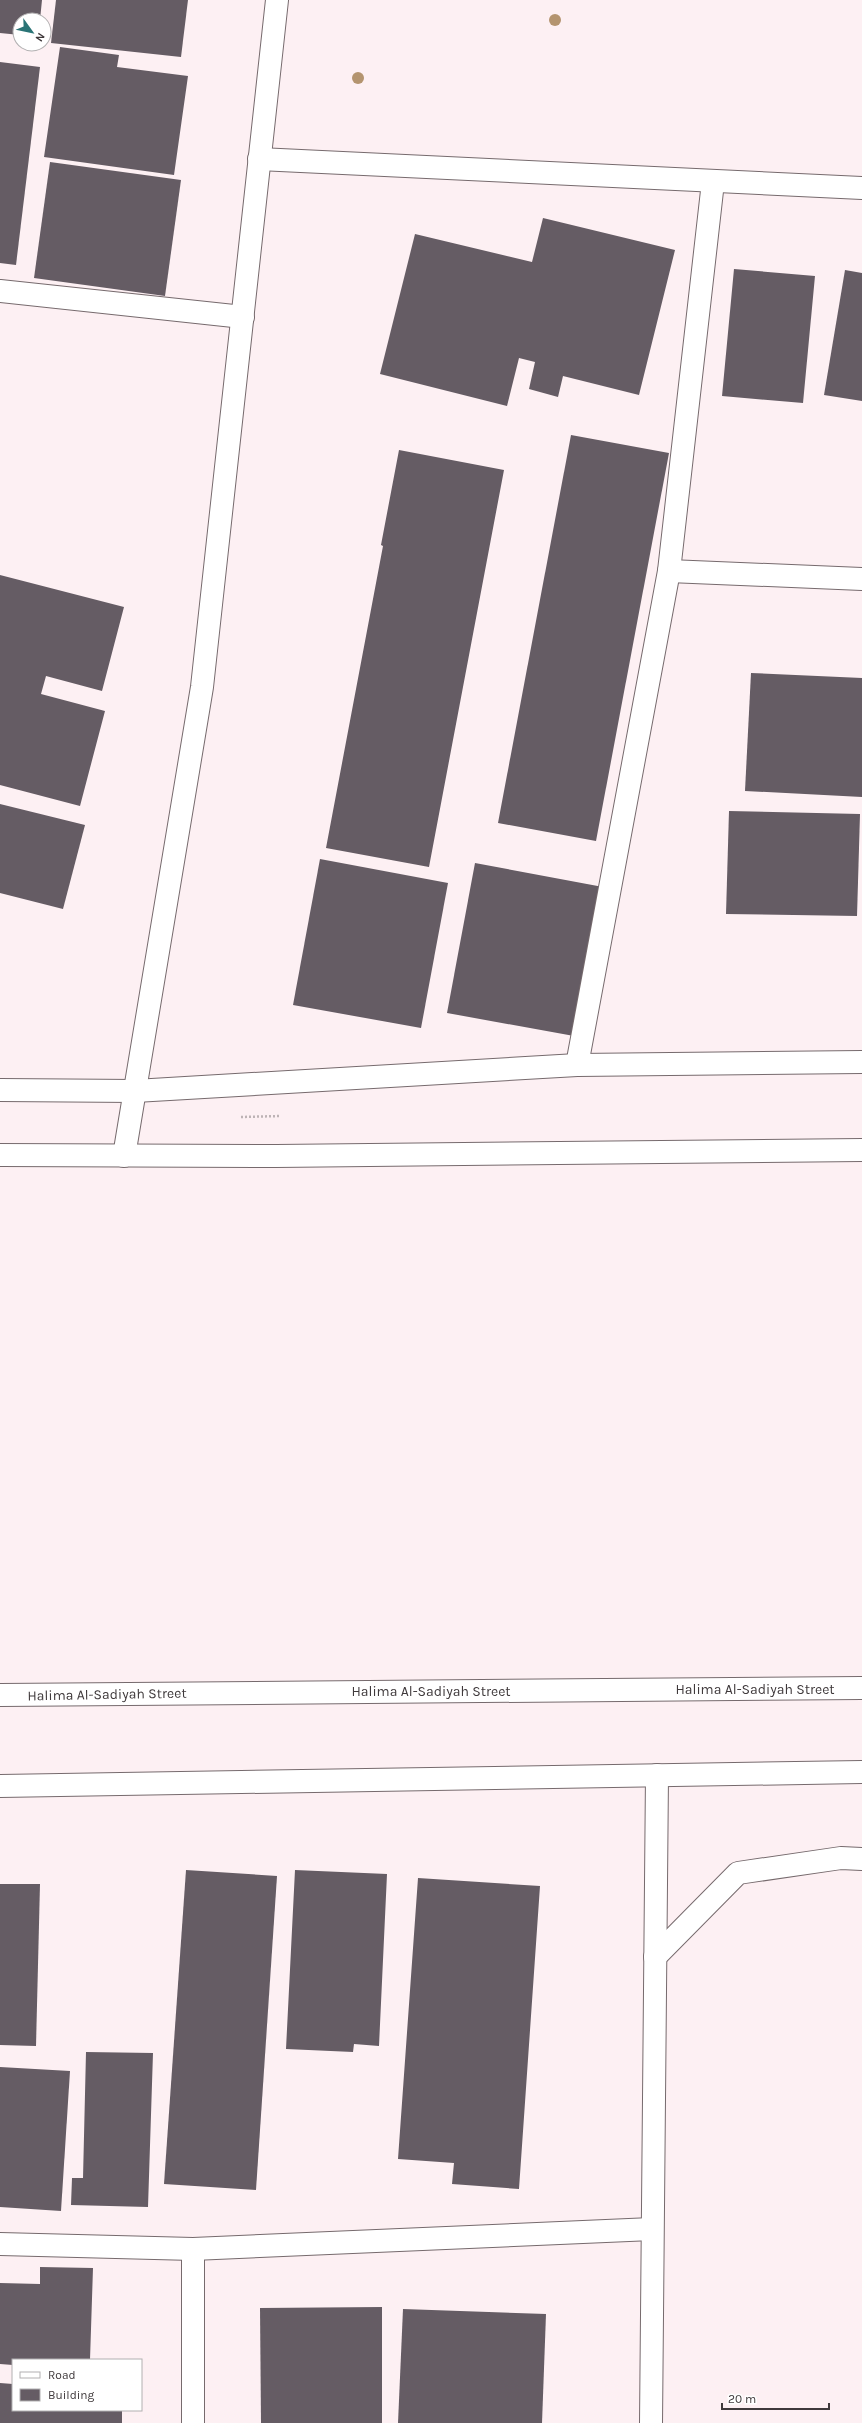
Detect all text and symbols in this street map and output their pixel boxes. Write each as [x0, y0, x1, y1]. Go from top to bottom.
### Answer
north arrow [12, 12, 52, 52]
text: N [32, 30, 48, 44]
street label: Halima Al-Sadiyah Street [675, 1681, 835, 1698]
street label: Halima Al-Sadiyah Street [351, 1683, 511, 1700]
street label: Halima Al-Sadiyah Street [27, 1685, 187, 1704]
legend [12, 2359, 142, 2411]
text: Road [48, 2368, 76, 2382]
scale bar [722, 2385, 829, 2411]
text: Building [48, 2388, 95, 2402]
text: 20 m [728, 2392, 756, 2406]

